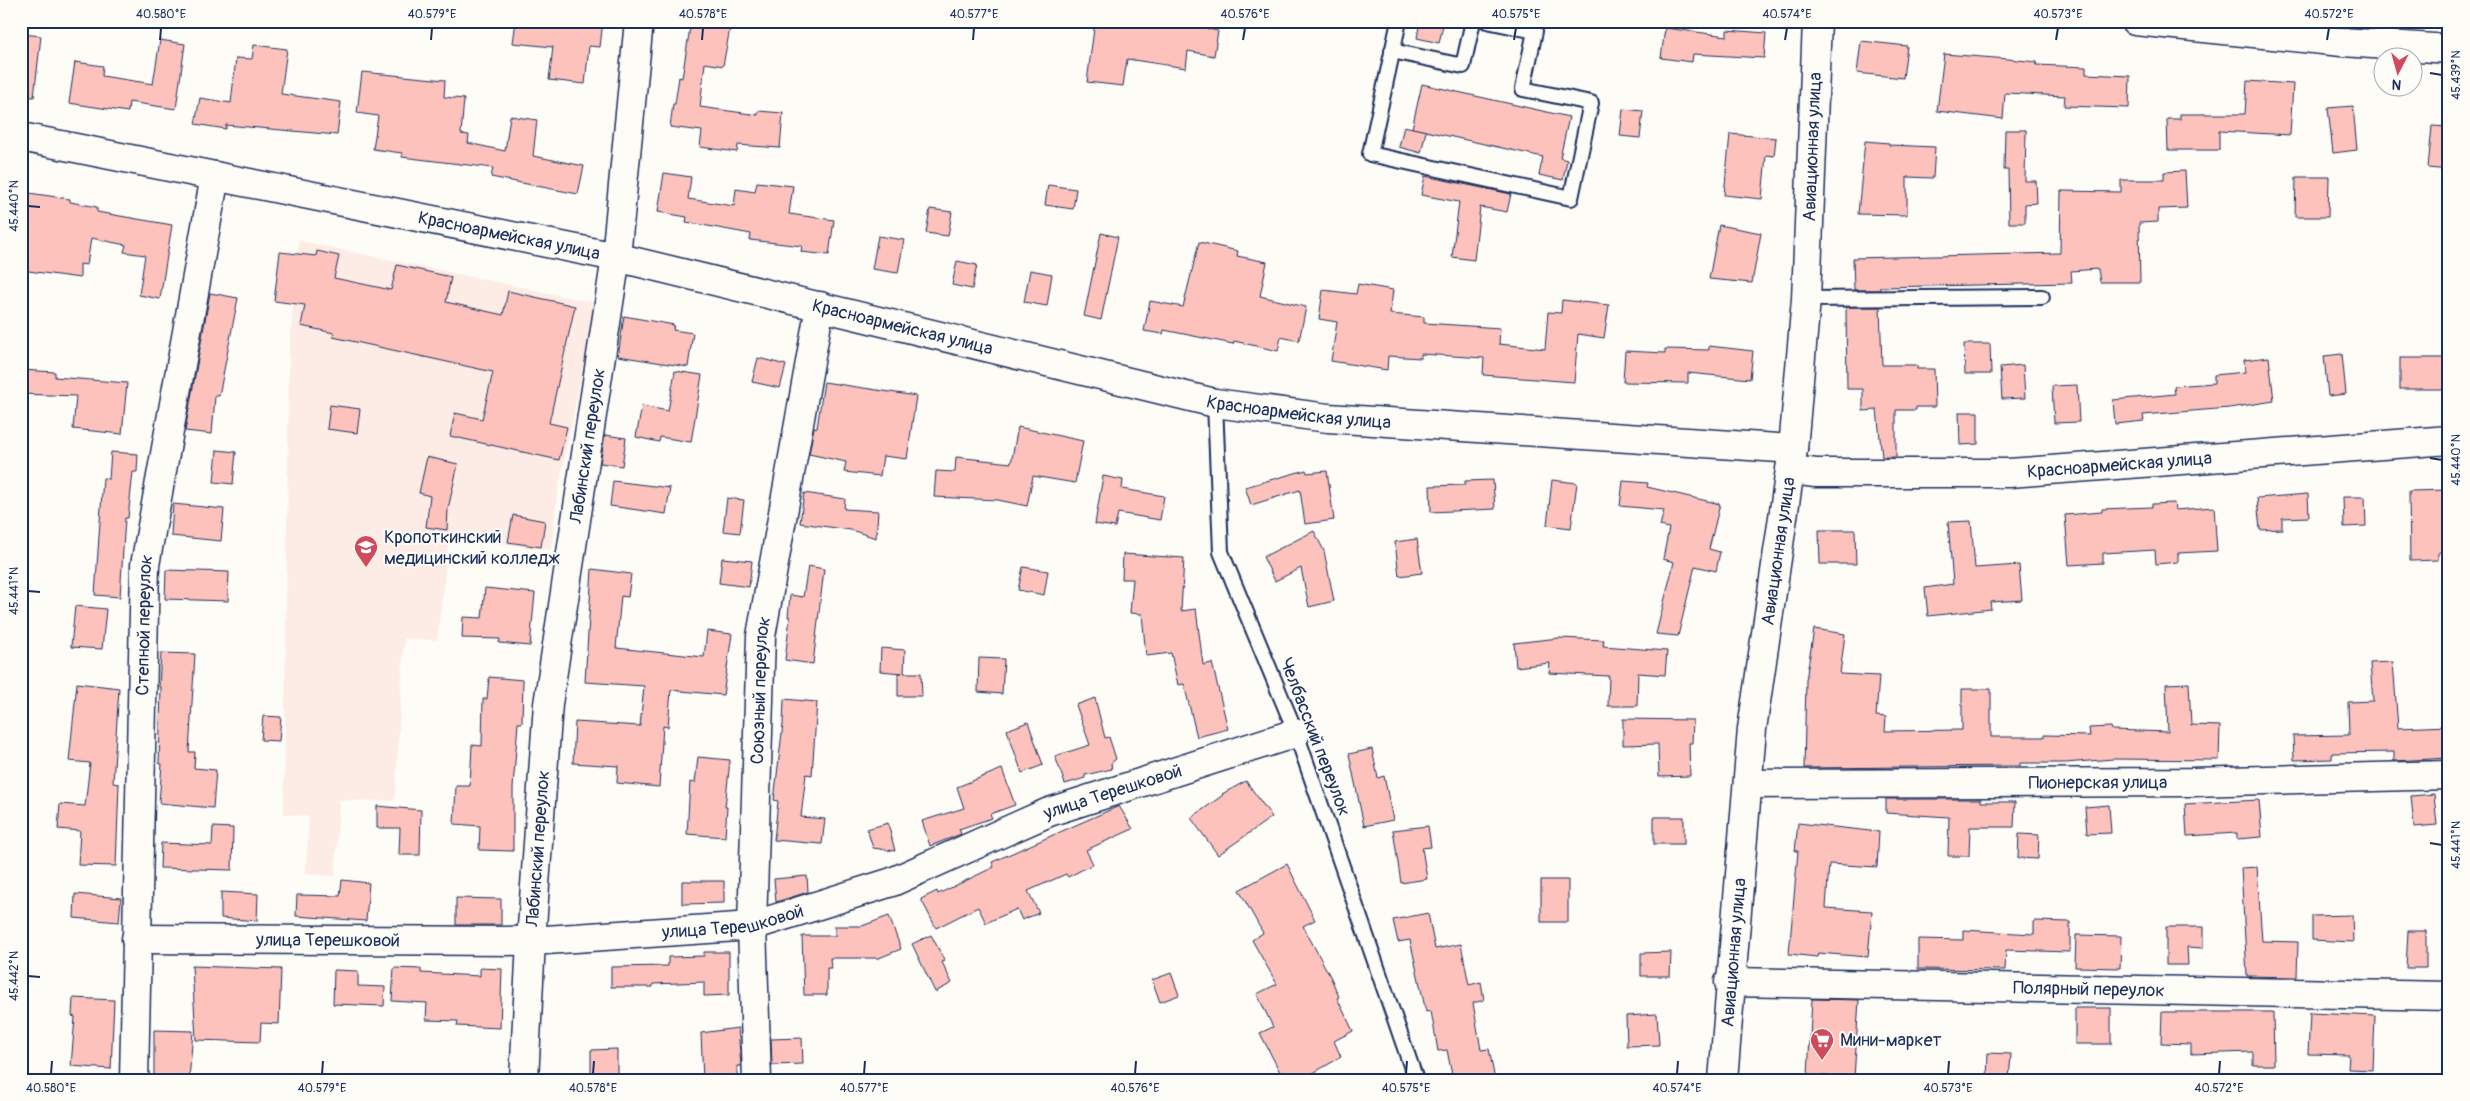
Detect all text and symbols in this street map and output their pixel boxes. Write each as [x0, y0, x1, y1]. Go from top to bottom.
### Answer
text: 40.580°E [136, 7, 186, 22]
text: 40.579°E [408, 7, 456, 22]
text: 40.578°E [679, 7, 727, 22]
text: 40.577°E [950, 7, 998, 22]
text: 40.576°E [1220, 7, 1270, 22]
text: 40.575°E [1492, 7, 1540, 22]
text: 40.574°E [1762, 7, 1812, 22]
text: 40.573°E [2034, 7, 2082, 22]
text: 40.572°E [2305, 7, 2353, 22]
north arrow [2372, 48, 2422, 98]
text: 45.439°N [2449, 50, 2464, 100]
street label: Авиационная улица [1798, 72, 1826, 222]
text: N [2391, 75, 2402, 93]
text: 45.440°N [7, 180, 22, 232]
street label: Красноармейская улица [416, 206, 602, 265]
street label: Красноармейская улица [810, 294, 995, 360]
street label: Лабинский переулок [564, 367, 610, 526]
street label: Красноармейская улица [1204, 390, 1392, 434]
text: 45.440°N [2449, 434, 2464, 486]
street label: Красноармейская улица [2026, 446, 2213, 483]
street label: Авиационная улица [1756, 475, 1800, 627]
place label: Кропоткинский медицинский колледж [384, 526, 560, 570]
school or university icon: Кропоткинский медицинский колледж [353, 534, 379, 568]
street label: Степной переулок [131, 553, 158, 696]
text: 45.441°N [7, 567, 22, 615]
street label: Союзный переулок [746, 614, 776, 765]
street label: Челбасский переулок [1274, 655, 1356, 819]
street label: улица Терешковой [1039, 759, 1185, 825]
street label: Лабинский переулок [520, 770, 555, 928]
street label: Пионерская улица [2028, 771, 2168, 794]
text: 45.441°N [2449, 821, 2464, 869]
street label: Авиационная улица [1716, 877, 1751, 1028]
street label: улица Терешковой [660, 899, 806, 944]
street label: улица Терешковой [255, 928, 400, 952]
text: 45.442°N [7, 951, 22, 1001]
street label: Полярный переулок [2013, 976, 2165, 1002]
supermarket icon: Мини-маркет [1809, 1027, 1835, 1061]
place label: Мини-маркет [1840, 1029, 1942, 1052]
text: 40.580°E [26, 1081, 76, 1096]
text: 40.579°E [298, 1081, 346, 1096]
text: 40.578°E [569, 1081, 617, 1096]
text: 40.577°E [840, 1081, 888, 1096]
text: 40.576°E [1110, 1081, 1160, 1096]
text: 40.575°E [1382, 1081, 1430, 1096]
text: 40.574°E [1652, 1081, 1702, 1096]
text: 40.573°E [1924, 1081, 1972, 1096]
text: 40.572°E [2195, 1081, 2243, 1096]

